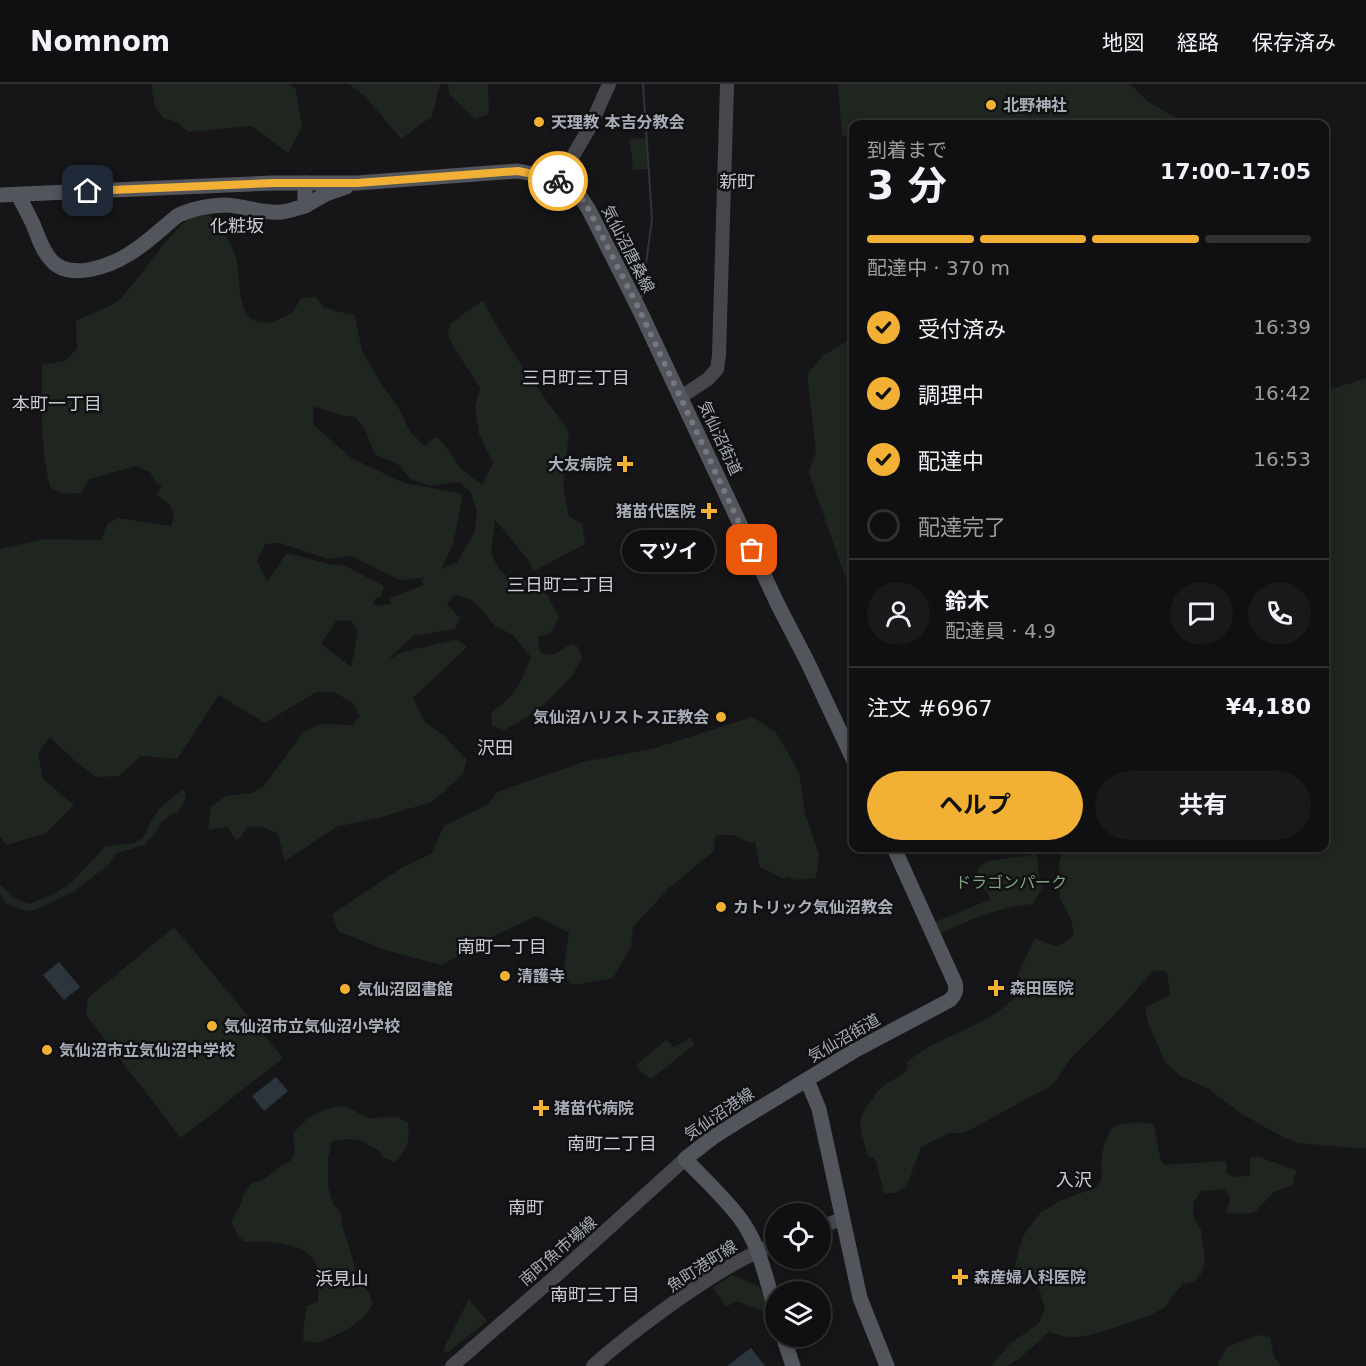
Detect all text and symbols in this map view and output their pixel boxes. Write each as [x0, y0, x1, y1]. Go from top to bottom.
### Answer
text: Nomnom [30, 25, 170, 58]
text: 地図 [1102, 31, 1144, 55]
text: 経路 [1177, 31, 1219, 55]
text: 保存済み [1252, 31, 1336, 55]
place label: 北野神社 [1003, 96, 1067, 115]
marker: 北野神社 [984, 98, 998, 112]
place label: 天理教 本吉分教会 [551, 113, 685, 132]
marker: 天理教 本吉分教会 [532, 115, 546, 129]
text: 到着まで [867, 138, 947, 162]
courier [528, 151, 588, 211]
text: 17:00–17:05 [1160, 159, 1311, 184]
text: 3 分 [867, 163, 947, 208]
pin [62, 165, 113, 216]
icon: bike [542, 165, 575, 198]
district label: 新町 [719, 171, 755, 192]
icon: home [71, 174, 104, 207]
street label: 気仙沼唐桑線 [598, 202, 658, 296]
district label: 化粧坂 [210, 215, 264, 236]
text: 配達中 · 370 m [867, 256, 1010, 280]
icon: check [867, 311, 900, 344]
text: 16:39 [1253, 315, 1311, 339]
text: 受付済み [918, 317, 1006, 342]
district label: 三日町三丁目 [522, 367, 630, 388]
icon: check [867, 377, 900, 410]
text: 16:42 [1253, 381, 1311, 405]
text: 調理中 [918, 383, 984, 408]
district label: 本町一丁目 [12, 393, 102, 414]
street label: 気仙沼街道 [694, 398, 746, 478]
icon: check [867, 443, 900, 476]
text: 16:53 [1253, 447, 1311, 471]
text: 配達中 [918, 449, 984, 474]
place label: 大友病院 [548, 455, 612, 474]
marker: 大友病院 [616, 455, 634, 473]
place label: 猪苗代医院 [616, 502, 696, 521]
marker: 猪苗代医院 [700, 502, 718, 520]
text: 配達完了 [918, 515, 1006, 540]
pin [726, 524, 777, 575]
callout: マツイ [623, 529, 716, 571]
icon: bag [735, 533, 768, 566]
text: マツイ [639, 539, 699, 563]
district label: 三日町二丁目 [507, 574, 615, 595]
button: person [867, 582, 930, 645]
button: chat [1170, 582, 1233, 645]
button: phone [1248, 582, 1311, 645]
text: 鈴木 [945, 589, 989, 614]
text: 配達員 · 4.9 [945, 619, 1056, 643]
text: ¥4,180 [1226, 694, 1311, 719]
text: 注文 #6967 [867, 696, 992, 721]
place label: 気仙沼ハリストス正教会 [533, 708, 709, 727]
marker: 気仙沼ハリストス正教会 [714, 710, 728, 724]
district label: 沢田 [477, 737, 513, 758]
button: ヘルプ [867, 771, 1083, 840]
button: 共有 [1095, 771, 1311, 840]
park label: ドラゴンパーク [955, 873, 1067, 892]
place label: カトリック気仙沼教会 [733, 898, 893, 917]
marker: カトリック気仙沼教会 [714, 900, 728, 914]
district label: 南町一丁目 [457, 936, 547, 957]
place label: 清護寺 [517, 967, 565, 986]
marker: 清護寺 [498, 969, 512, 983]
marker: 森田医院 [987, 979, 1005, 997]
place label: 森田医院 [1010, 979, 1074, 998]
place label: 気仙沼図書館 [357, 980, 453, 999]
marker: 気仙沼図書館 [338, 982, 352, 996]
street label: 気仙沼街道 [805, 1010, 883, 1066]
place label: 気仙沼市立気仙沼小学校 [224, 1017, 400, 1036]
marker: 気仙沼市立気仙沼小学校 [205, 1019, 219, 1033]
place label: 気仙沼市立気仙沼中学校 [59, 1041, 235, 1060]
marker: 気仙沼市立気仙沼中学校 [40, 1043, 54, 1057]
street label: 気仙沼港線 [681, 1084, 757, 1144]
marker: 猪苗代病院 [532, 1099, 550, 1117]
place label: 猪苗代病院 [554, 1099, 634, 1118]
district label: 南町二丁目 [567, 1133, 657, 1154]
district label: 入沢 [1056, 1169, 1092, 1190]
district label: 南町 [508, 1197, 544, 1218]
map controls [765, 1203, 831, 1347]
button: locate [765, 1203, 831, 1269]
street label: 南町魚市場線 [516, 1212, 600, 1290]
street label: 魚町港町線 [663, 1236, 741, 1296]
district label: 浜見山 [315, 1268, 369, 1289]
marker: 森産婦人科医院 [951, 1268, 969, 1286]
place label: 森産婦人科医院 [974, 1268, 1086, 1287]
button: layers [765, 1281, 831, 1347]
district label: 南町三丁目 [550, 1284, 640, 1305]

